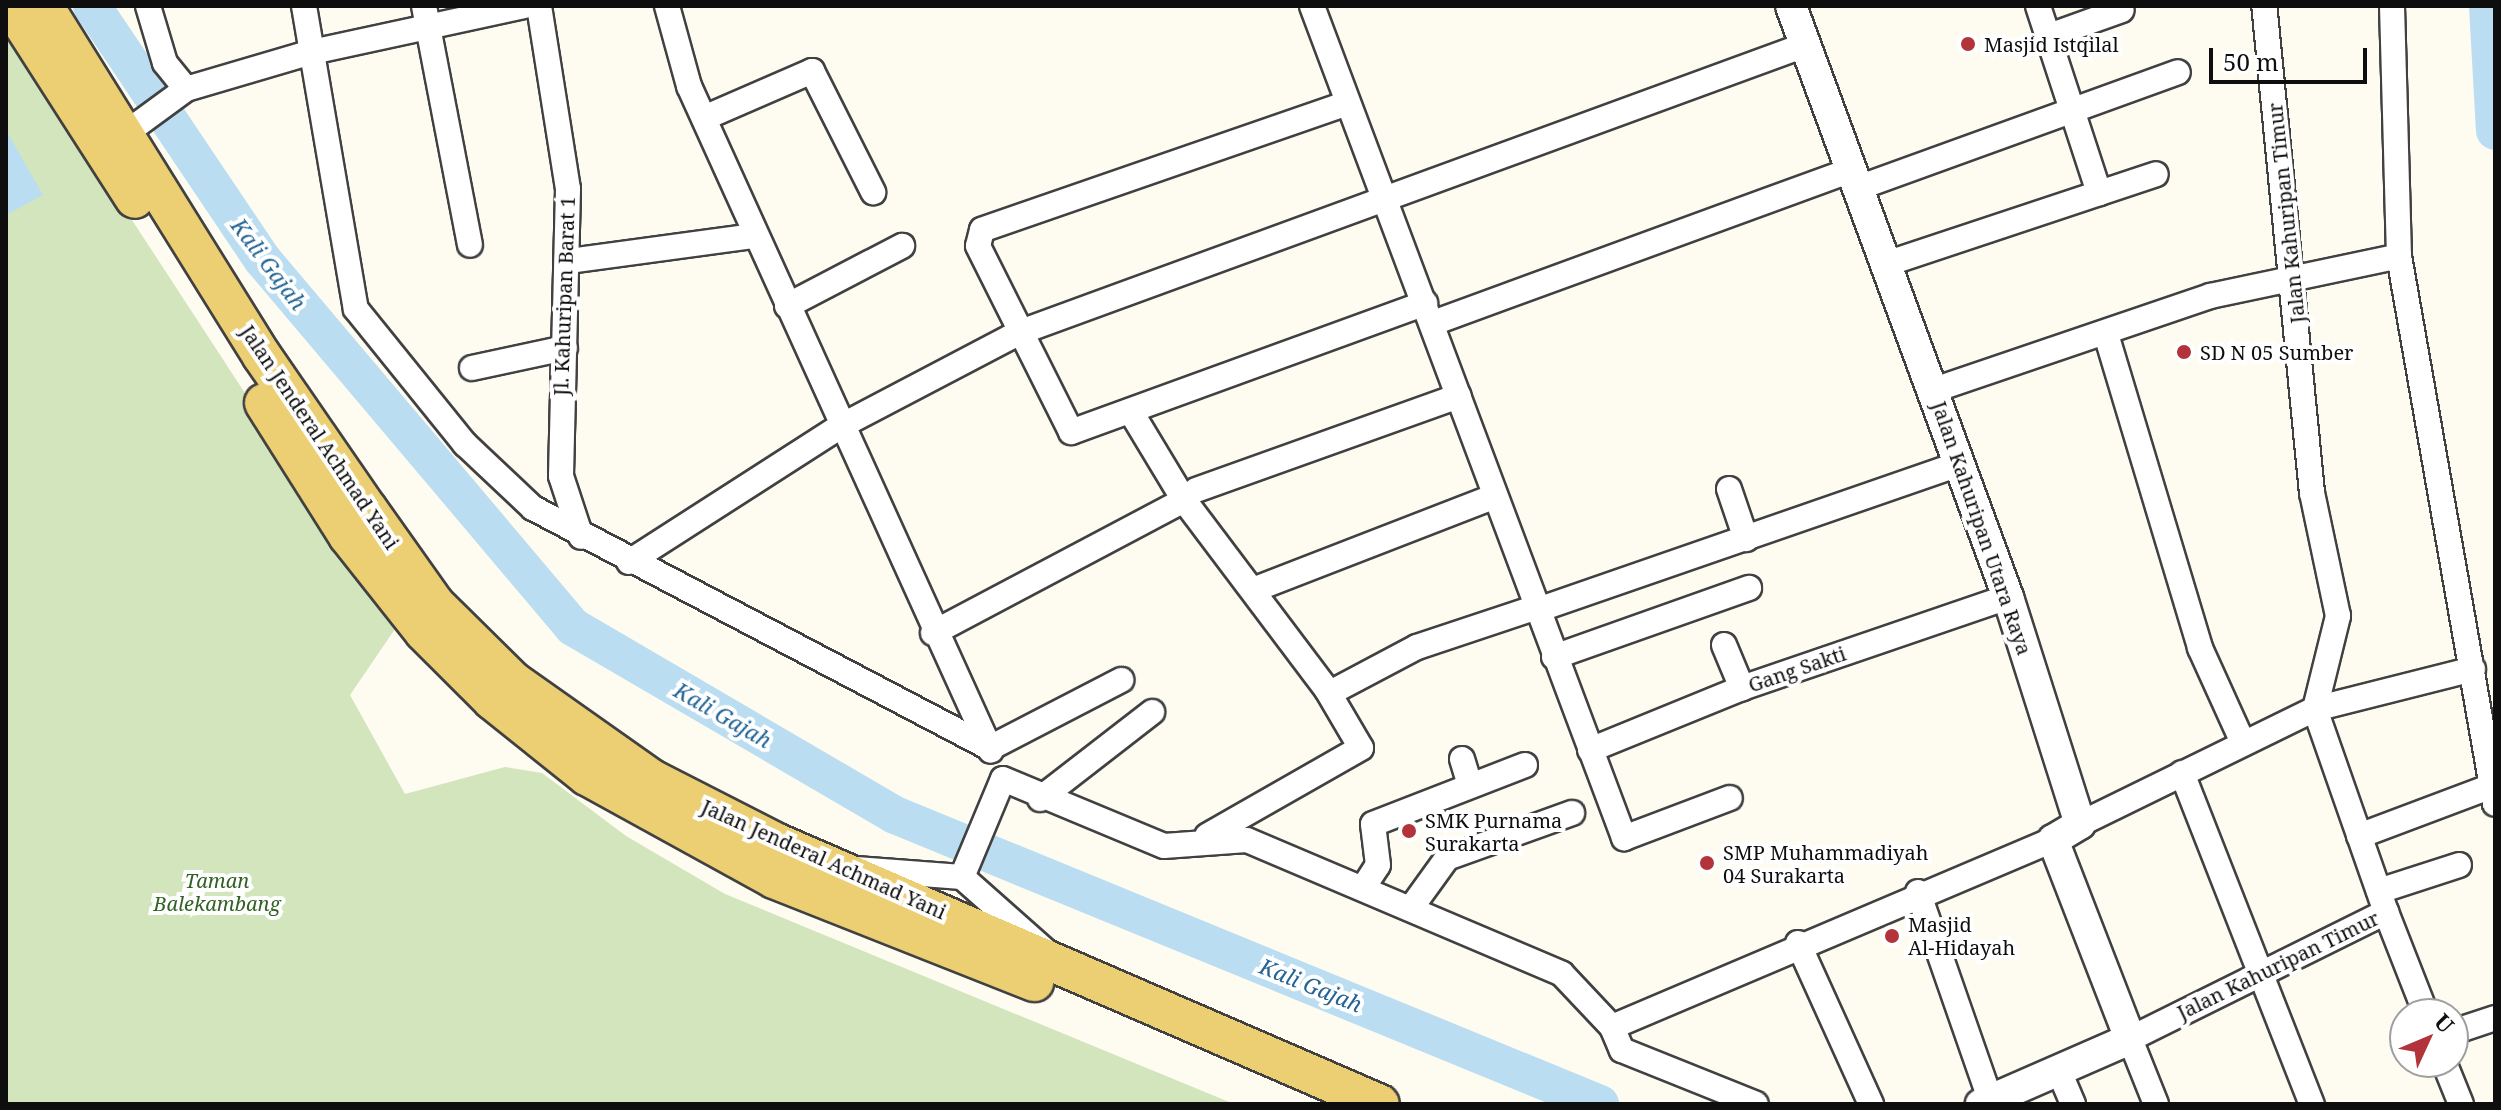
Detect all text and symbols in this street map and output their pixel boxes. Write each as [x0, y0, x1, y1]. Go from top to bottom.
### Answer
place label: Masjid Istqilal [1984, 32, 2119, 56]
scale bar [2213, 32, 2371, 82]
marker: Masjid Istqilal [1959, 35, 1977, 53]
text: 50 m [2223, 45, 2279, 78]
street label: Jalan Kahuripan Timur [2262, 101, 2310, 325]
street label: Jl. Kahuripan Barat 1 [549, 196, 579, 396]
water label: Kali Gajah [226, 213, 312, 315]
street label: Jalan Jenderal Achmad Yani [236, 320, 404, 554]
place label: SD N 05 Sumber [2200, 340, 2354, 364]
marker: SD N 05 Sumber [2175, 343, 2193, 361]
street label: Jalan Kahuripan Utara Raya [1927, 398, 2037, 658]
street label: Gang Sakti [1745, 641, 1849, 697]
water label: Kali Gajah [670, 677, 776, 753]
street label: Jalan Jenderal Achmad Yani [698, 794, 950, 924]
place label: SMK Purnama Surakarta [1425, 808, 1562, 855]
marker: SMK Purnama Surakarta [1400, 822, 1418, 840]
place label: SMP Muhammadiyah 04 Surakarta [1723, 840, 1928, 887]
marker: SMP Muhammadiyah 04 Surakarta [1698, 854, 1716, 872]
park label: Taman Balekambang [153, 868, 281, 915]
street label: Jalan Kahuripan Timur [2173, 906, 2383, 1024]
place label: Masjid Al-Hidayah [1908, 912, 2015, 959]
marker: Masjid Al-Hidayah [1883, 927, 1901, 945]
water label: Kali Gajah [1256, 953, 1366, 1017]
north arrow [2389, 998, 2469, 1078]
text: U [2428, 1006, 2461, 1039]

